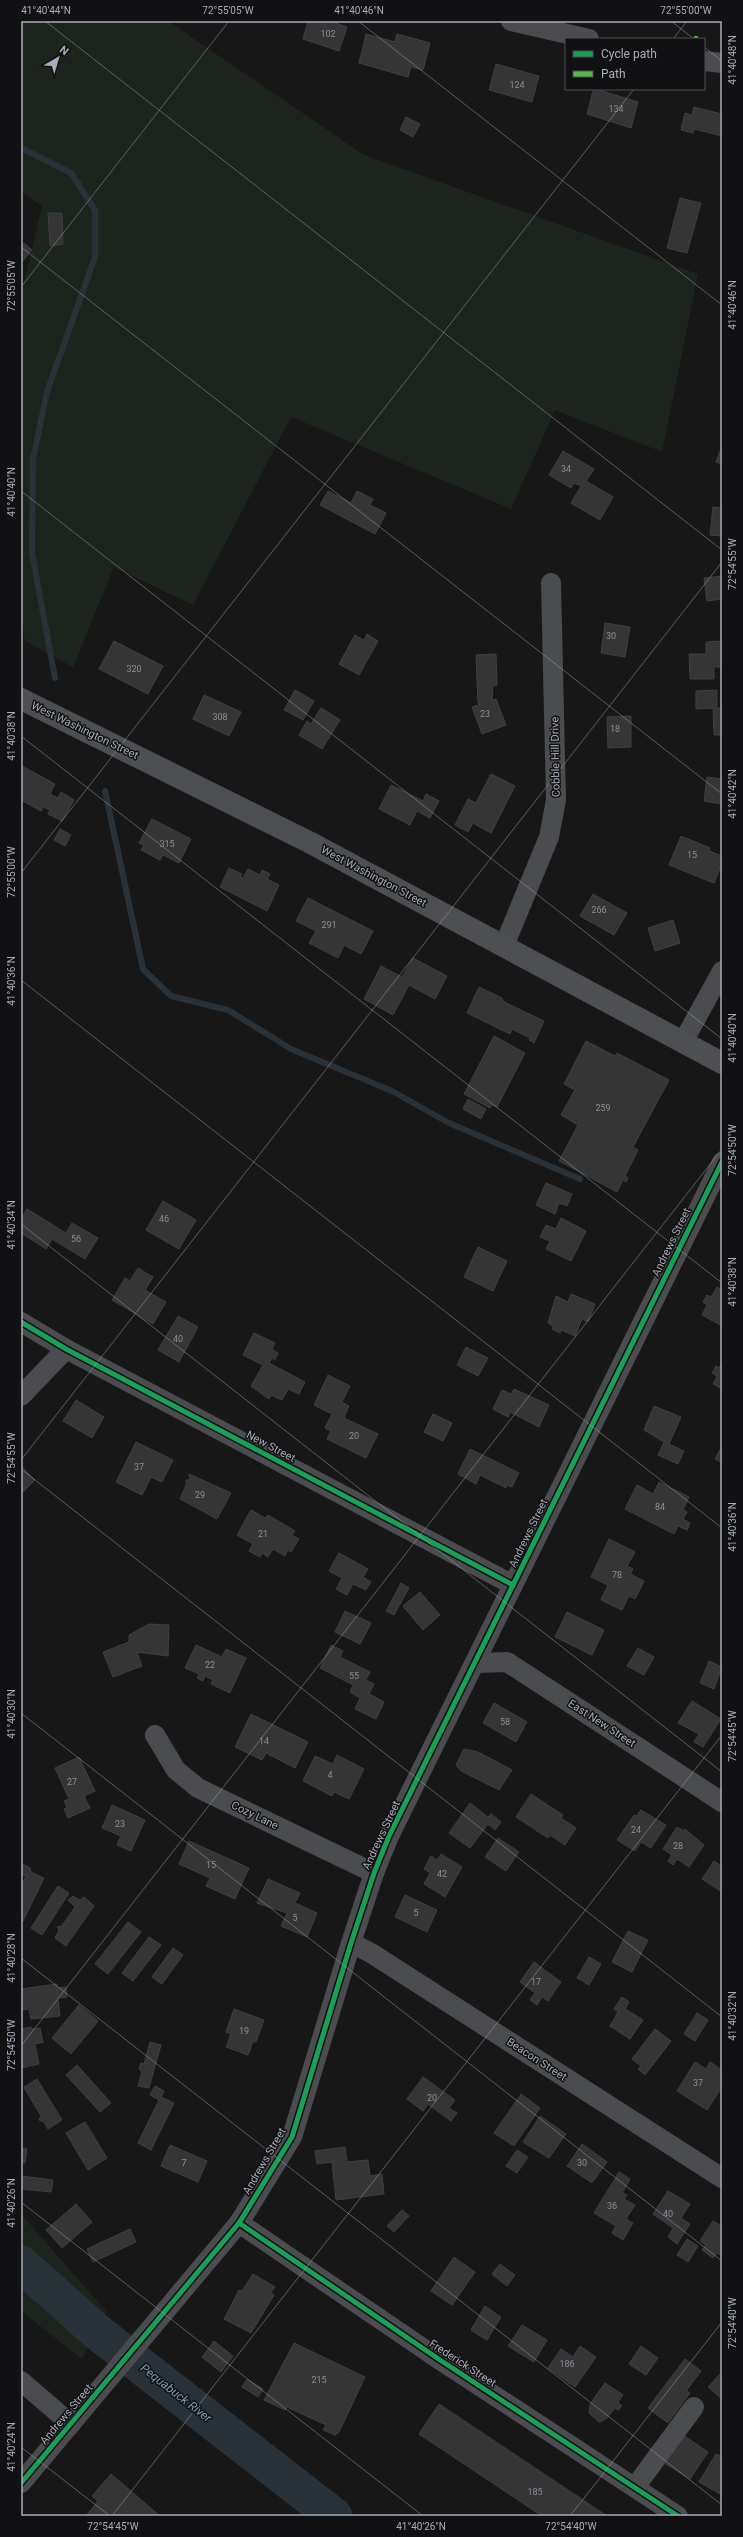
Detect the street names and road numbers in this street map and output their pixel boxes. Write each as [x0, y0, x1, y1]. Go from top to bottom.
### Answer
street label: West Washington Street [29, 699, 141, 762]
street label: Cobble Hill Drive [548, 717, 563, 797]
street label: West Washington Street [319, 843, 429, 910]
street label: Andrews Street [649, 1205, 694, 1279]
street label: New Street [244, 1428, 298, 1465]
street label: Andrews Street [506, 1496, 551, 1570]
street label: East New Street [566, 1697, 638, 1750]
street label: Andrews Street [360, 1798, 403, 1872]
street label: Cozy Lane [229, 1799, 280, 1832]
street label: Beacon Street [504, 2035, 569, 2084]
street label: Andrews Street [240, 2125, 289, 2197]
street label: Frederick Street [427, 2337, 499, 2390]
street label: Andrews Street [37, 2381, 96, 2447]

